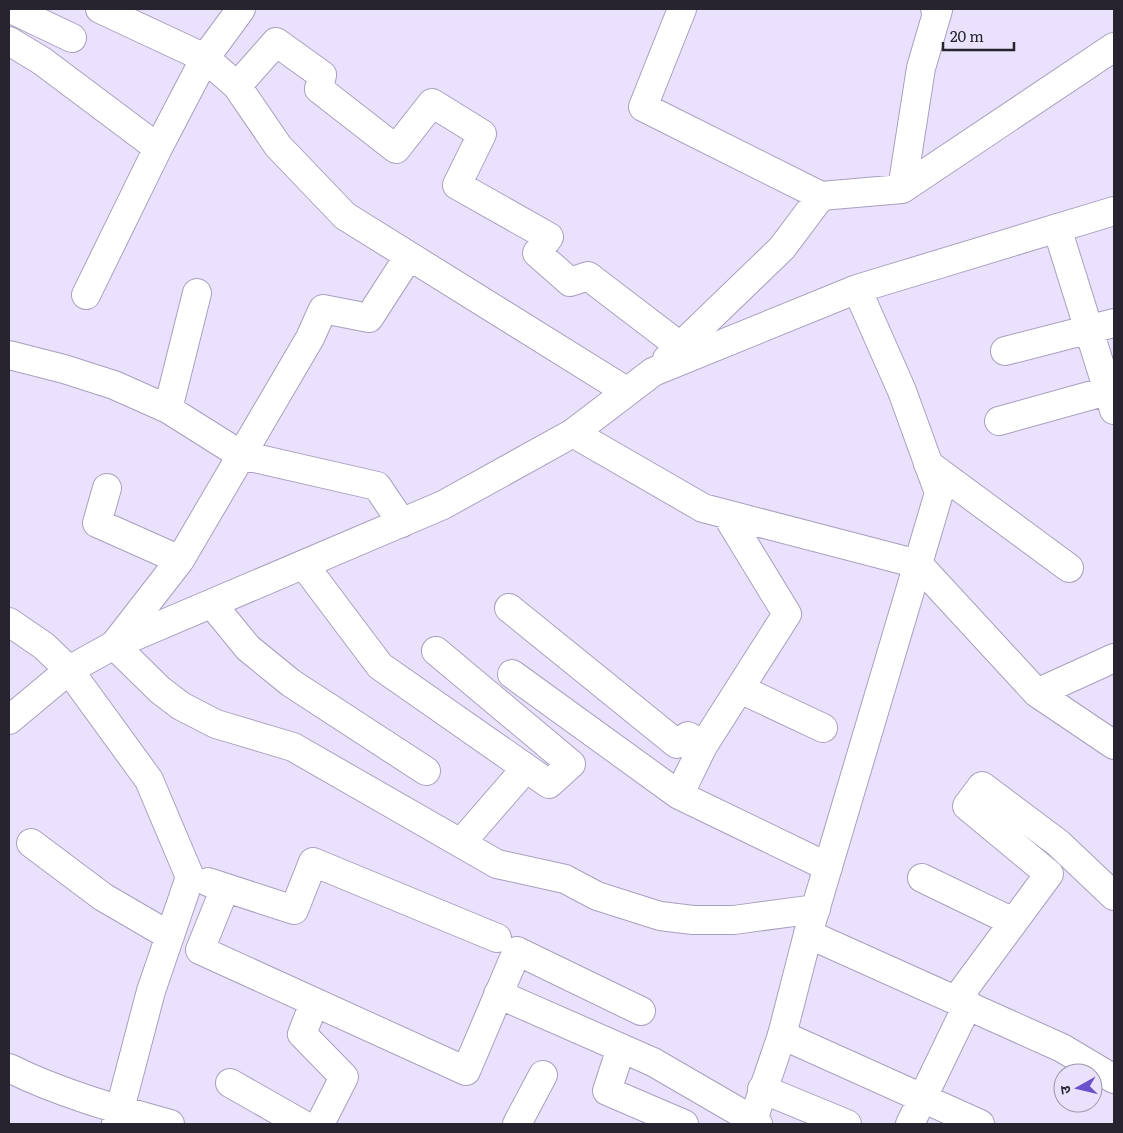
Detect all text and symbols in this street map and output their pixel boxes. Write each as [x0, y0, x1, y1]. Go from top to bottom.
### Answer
scale bar [943, 20, 1014, 52]
text: 20 m [950, 24, 984, 47]
north arrow [1053, 1063, 1103, 1113]
text: उ [1054, 1084, 1075, 1095]

